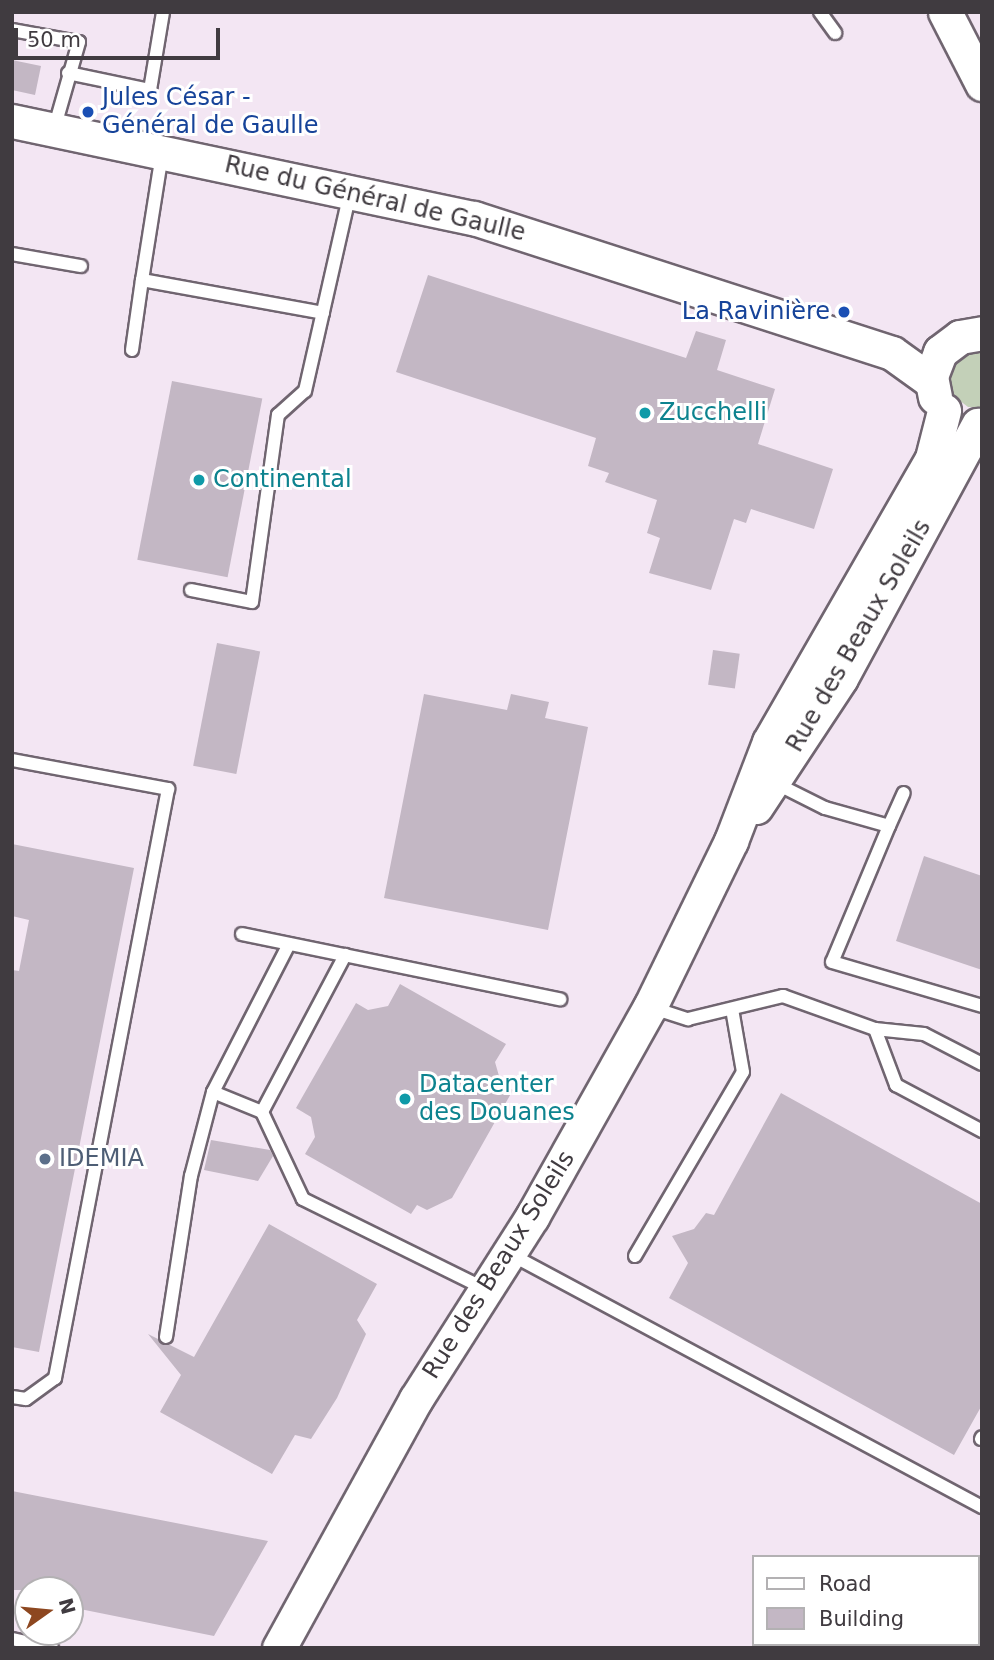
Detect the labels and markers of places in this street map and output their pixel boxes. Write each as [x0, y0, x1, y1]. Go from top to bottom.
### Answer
place label: Jules César - Général de Gaulle [102, 84, 318, 140]
marker: Jules César - Général de Gaulle [80, 104, 96, 120]
place label: La Ravinière [682, 298, 830, 326]
marker: La Ravinière [836, 304, 852, 320]
place label: Zucchelli [659, 399, 767, 427]
marker: Zucchelli [637, 405, 653, 421]
place label: Continental [213, 466, 352, 494]
marker: Continental [191, 472, 207, 488]
place label: Datacenter des Douanes [419, 1071, 575, 1127]
marker: Datacenter des Douanes [397, 1091, 413, 1107]
place label: IDEMIA [59, 1145, 144, 1173]
marker: IDEMIA [37, 1151, 53, 1167]

